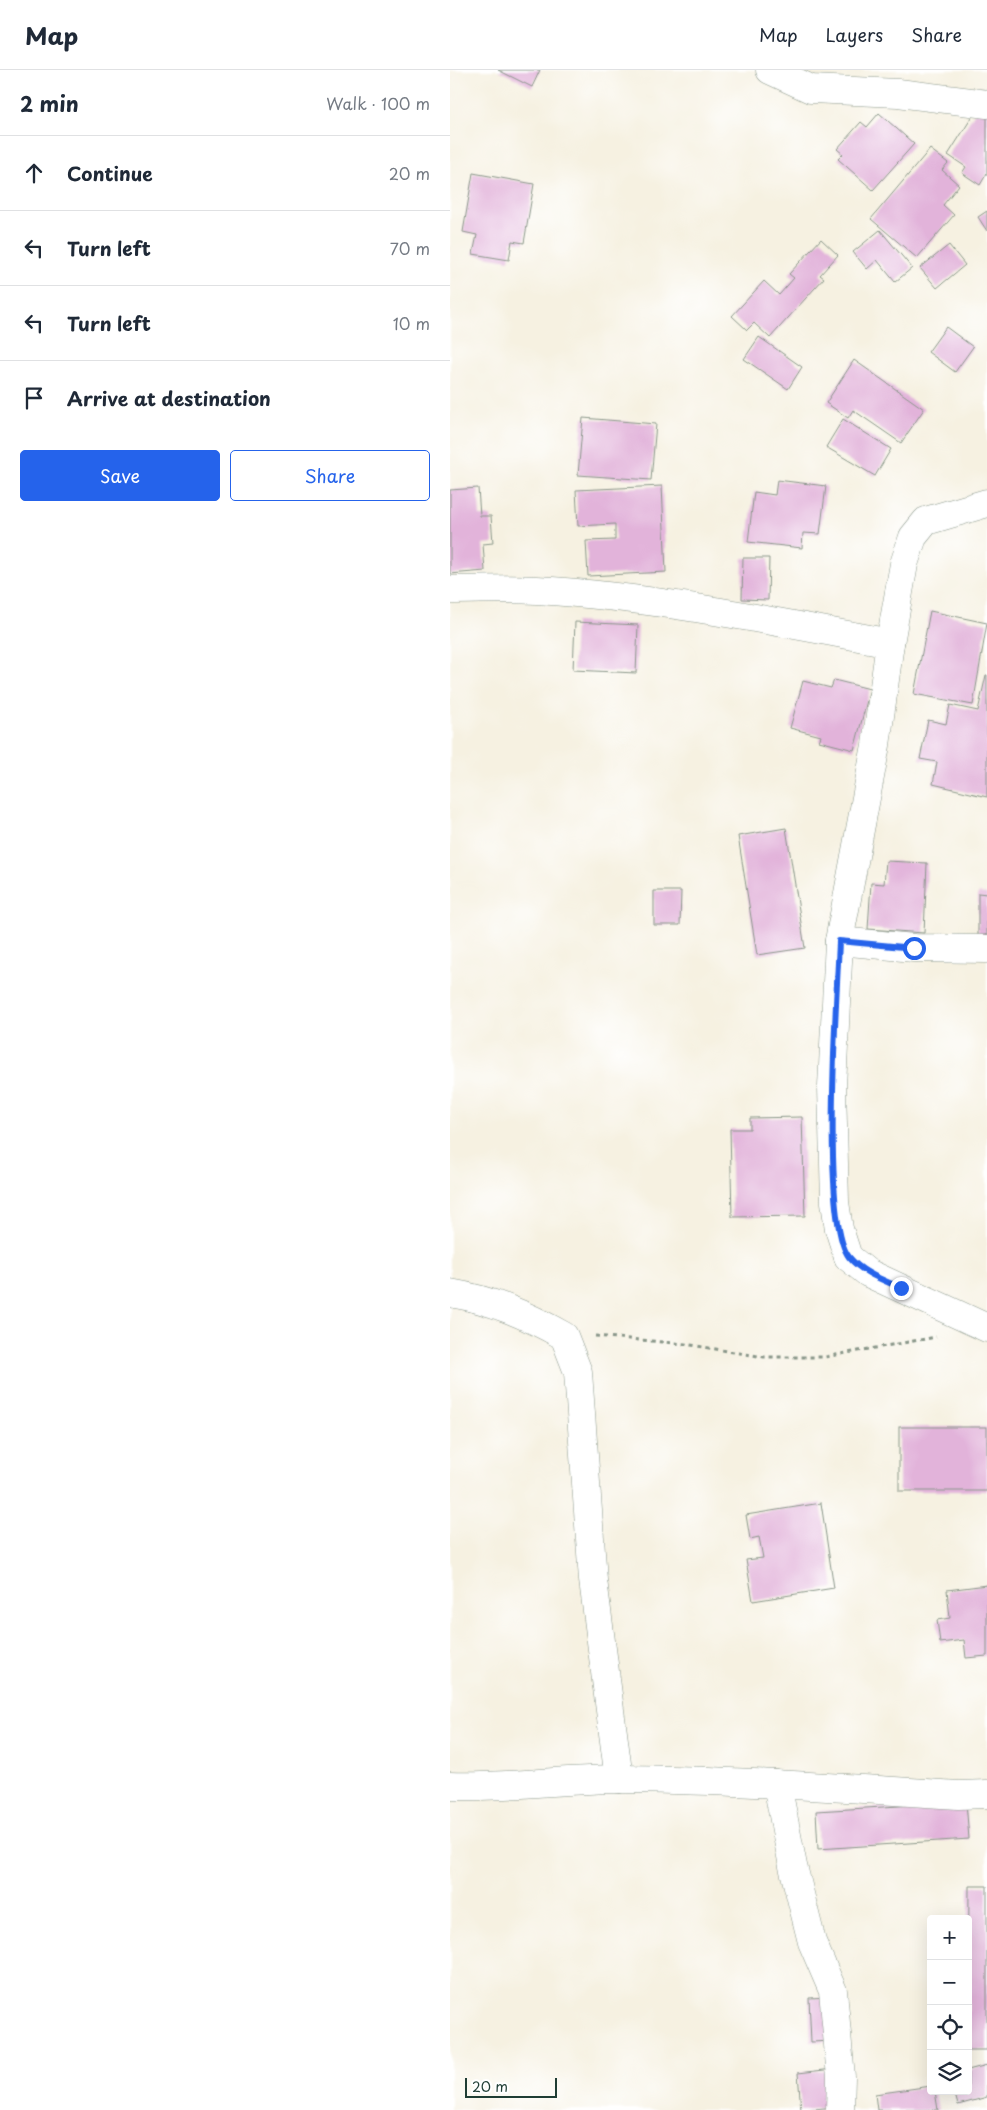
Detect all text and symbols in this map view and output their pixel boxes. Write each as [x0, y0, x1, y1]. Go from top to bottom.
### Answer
text: Map [25, 17, 78, 53]
text: Map [759, 21, 798, 48]
text: Layers [826, 21, 883, 48]
text: Share [911, 21, 962, 48]
text: 2 min [20, 87, 79, 119]
text: Walk · 100 m [326, 91, 430, 115]
icon: ahead [20, 159, 48, 187]
text: Continue [67, 159, 153, 187]
text: 20 m [389, 161, 430, 185]
icon: left [20, 234, 48, 262]
text: Turn left [67, 234, 151, 262]
text: 70 m [390, 236, 430, 260]
icon: left [20, 309, 48, 337]
text: Turn left [67, 309, 151, 337]
text: 10 m [393, 311, 430, 335]
icon: arrive [20, 384, 48, 412]
text: Arrive at destination [67, 384, 271, 412]
button: Save [20, 450, 220, 501]
button: Share [230, 450, 430, 501]
route start [903, 937, 926, 960]
route end [890, 1277, 913, 1300]
map controls [927, 1915, 972, 2095]
button: + [927, 1915, 972, 1960]
button: − [927, 1960, 972, 2005]
button: locate [927, 2005, 972, 2050]
button: layers [927, 2050, 972, 2095]
scale bar [465, 2075, 558, 2098]
text: 20 m [472, 2076, 508, 2097]

